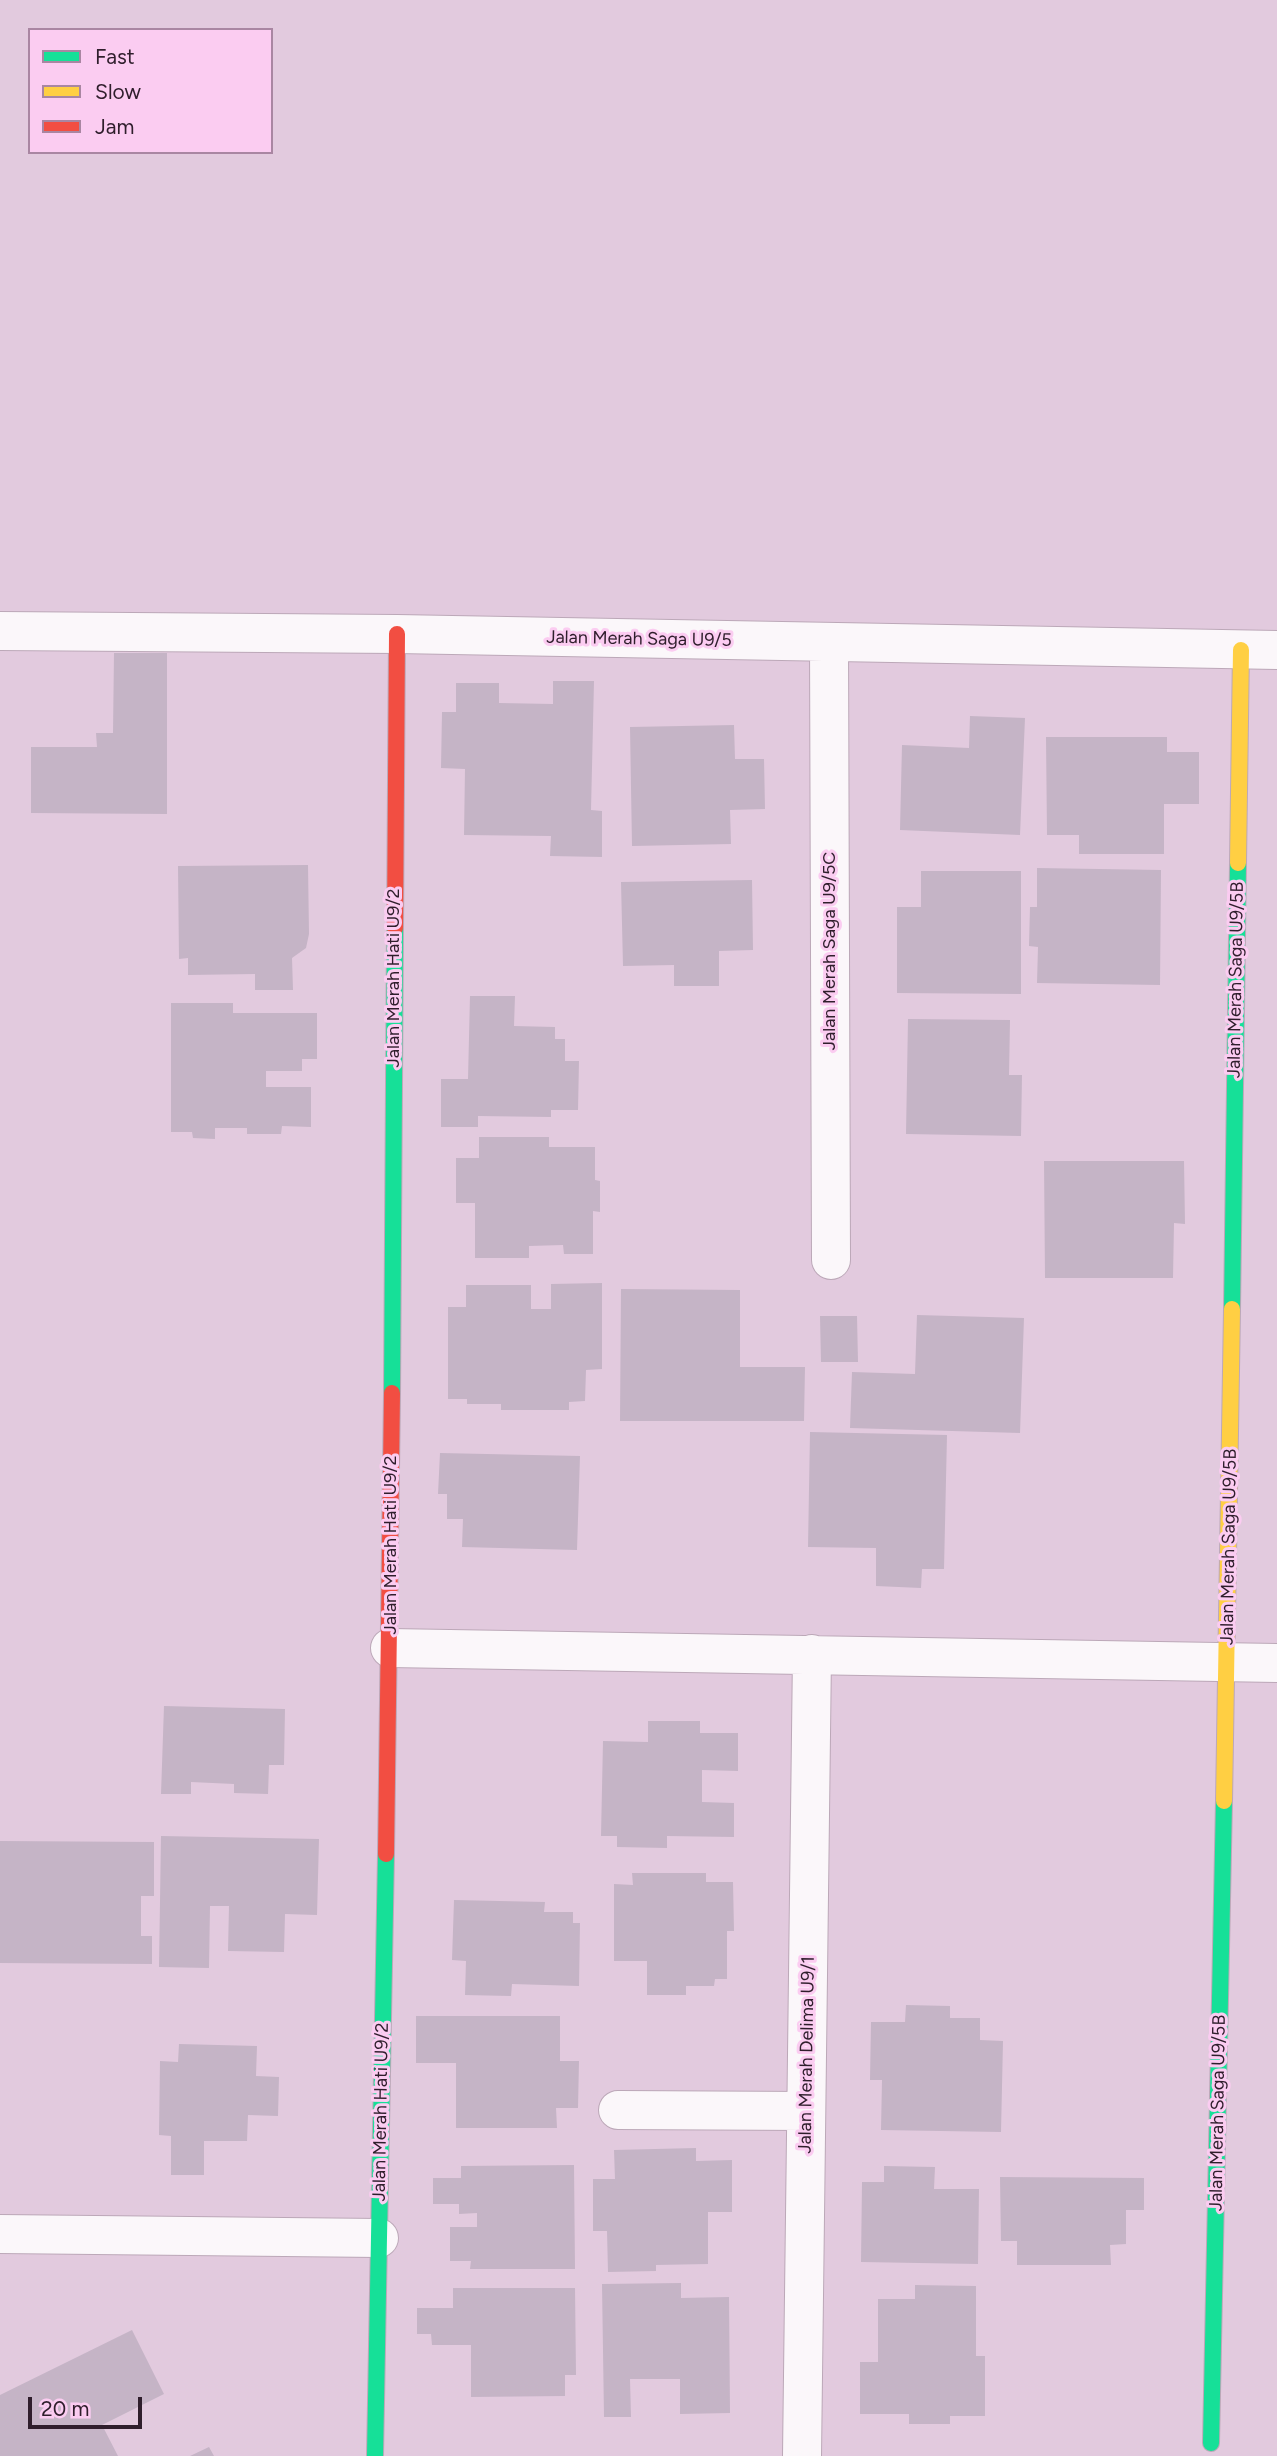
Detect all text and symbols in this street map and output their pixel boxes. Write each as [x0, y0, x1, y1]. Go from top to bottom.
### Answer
legend [28, 28, 273, 154]
text: Fast [95, 44, 135, 69]
text: Slow [95, 79, 141, 104]
text: Jam [95, 114, 134, 139]
street label: Jalan Merah Saga U9/5 [546, 627, 732, 651]
street label: Jalan Merah Saga U9/5C [819, 852, 841, 1050]
street label: Jalan Merah Saga U9/5B [1223, 882, 1249, 1078]
street label: Jalan Merah Hati U9/2 [383, 889, 405, 1067]
street label: Jalan Merah Saga U9/5B [1216, 1449, 1242, 1645]
street label: Jalan Merah Hati U9/2 [380, 1456, 402, 1634]
street label: Jalan Merah Delima U9/1 [794, 1956, 820, 2154]
street label: Jalan Merah Saga U9/5B [1205, 2015, 1231, 2211]
street label: Jalan Merah Hati U9/2 [369, 2022, 393, 2202]
scale bar [32, 2382, 145, 2426]
text: 20 m [41, 2396, 89, 2421]

